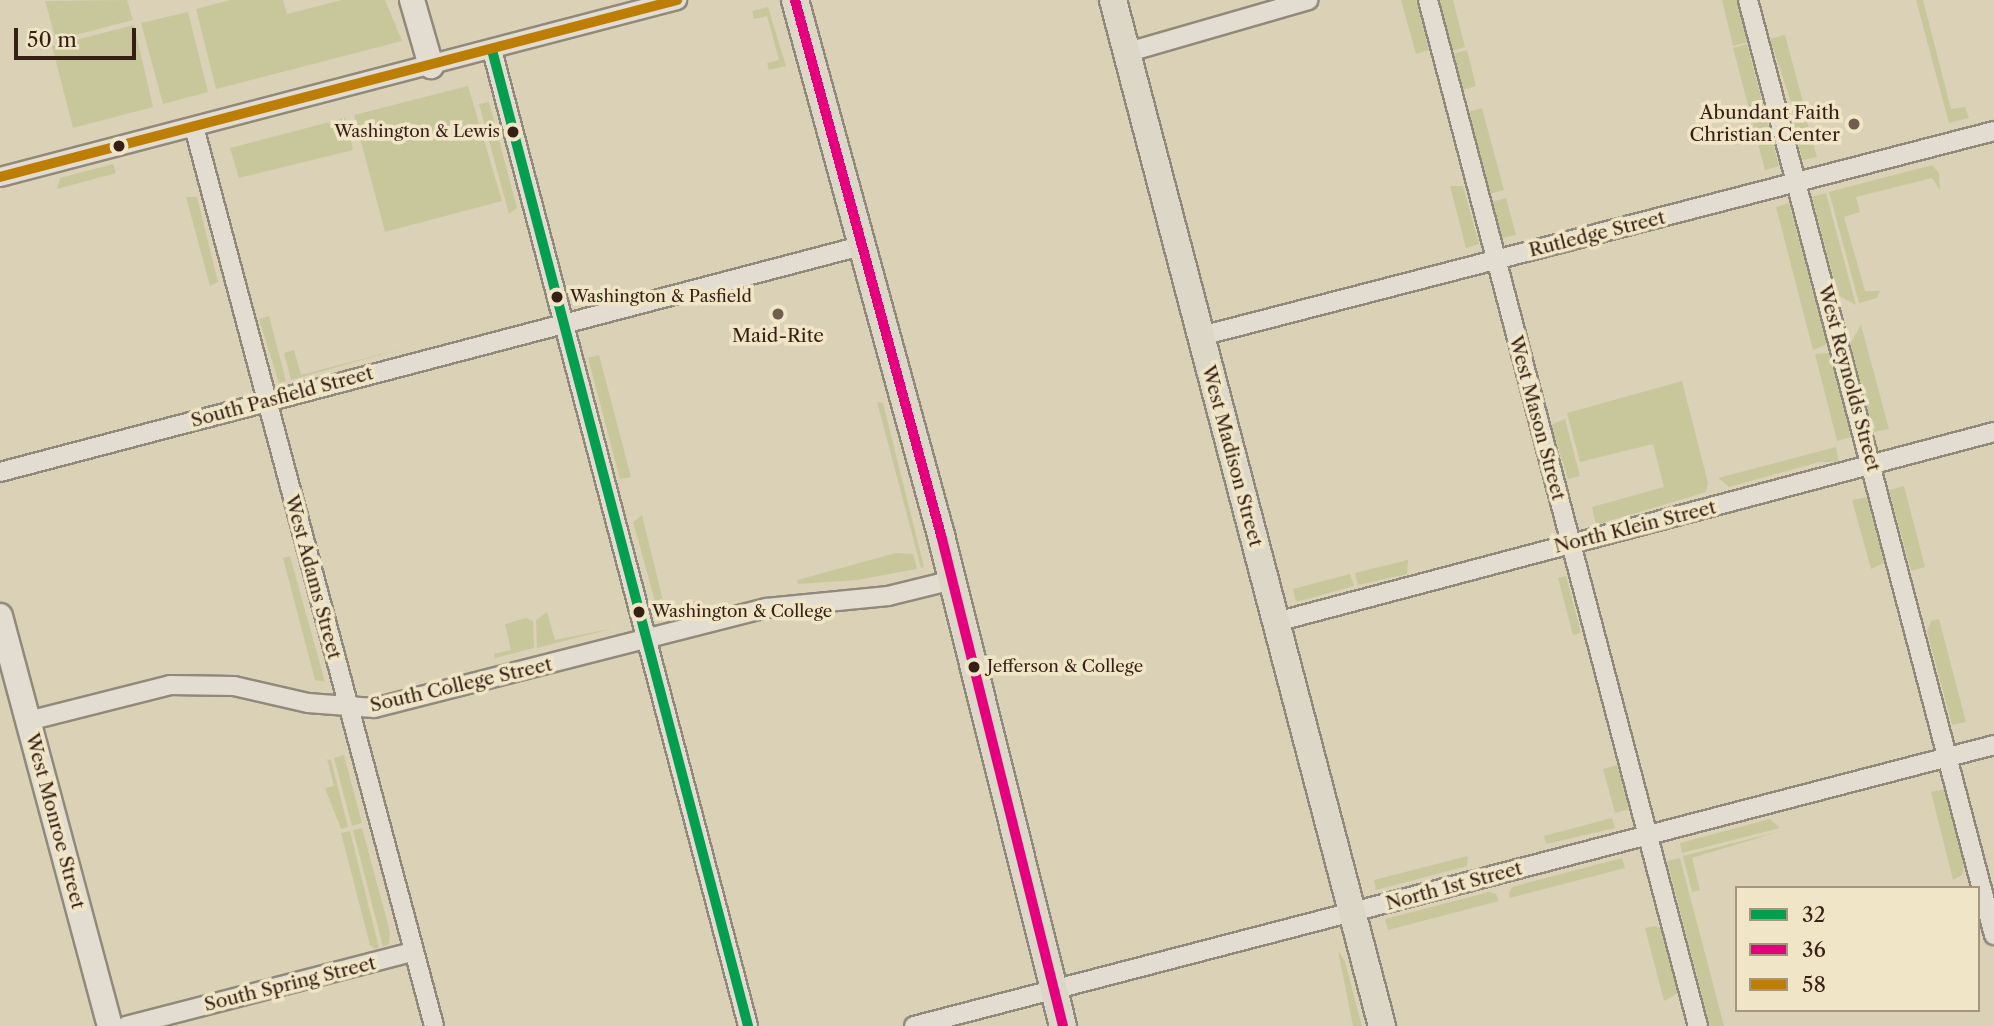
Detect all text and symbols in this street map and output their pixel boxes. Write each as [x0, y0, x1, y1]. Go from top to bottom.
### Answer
scale bar [18, 14, 140, 58]
text: 50 m [27, 27, 77, 52]
place label: Abundant Faith Christian Center [1689, 102, 1840, 146]
marker: Abundant Faith Christian Center [1846, 116, 1862, 132]
place label: Washington & Lewis [334, 122, 500, 142]
marker: Washington & Lewis [506, 125, 520, 139]
unlabelled marker [112, 139, 126, 153]
street label: Rutledge Street [1526, 206, 1668, 262]
street label: West Reynolds Street [1813, 282, 1885, 474]
place label: Washington & Pasfield [570, 287, 752, 307]
marker: Washington & Pasfield [550, 290, 564, 304]
marker: Maid-Rite [770, 306, 786, 322]
place label: Maid-Rite [732, 325, 824, 347]
street label: West Mason Street [1504, 333, 1570, 503]
street label: South Pasfield Street [188, 362, 376, 432]
street label: West Madison Street [1197, 363, 1267, 549]
street label: West Adams Street [280, 492, 346, 662]
street label: North Klein Street [1552, 496, 1718, 558]
place label: Washington & College [652, 602, 832, 622]
marker: Washington & College [632, 605, 646, 619]
street label: South College Street [368, 653, 554, 717]
place label: Jefferson & College [987, 657, 1143, 677]
marker: Jefferson & College [967, 660, 981, 674]
street label: West Monroe Street [21, 731, 89, 911]
street label: North 1st Street [1383, 857, 1525, 915]
legend [1735, 886, 1980, 1012]
text: 32 [1802, 902, 1826, 927]
text: 36 [1802, 937, 1826, 962]
street label: South Spring Street [202, 952, 378, 1016]
text: 58 [1802, 972, 1826, 997]

